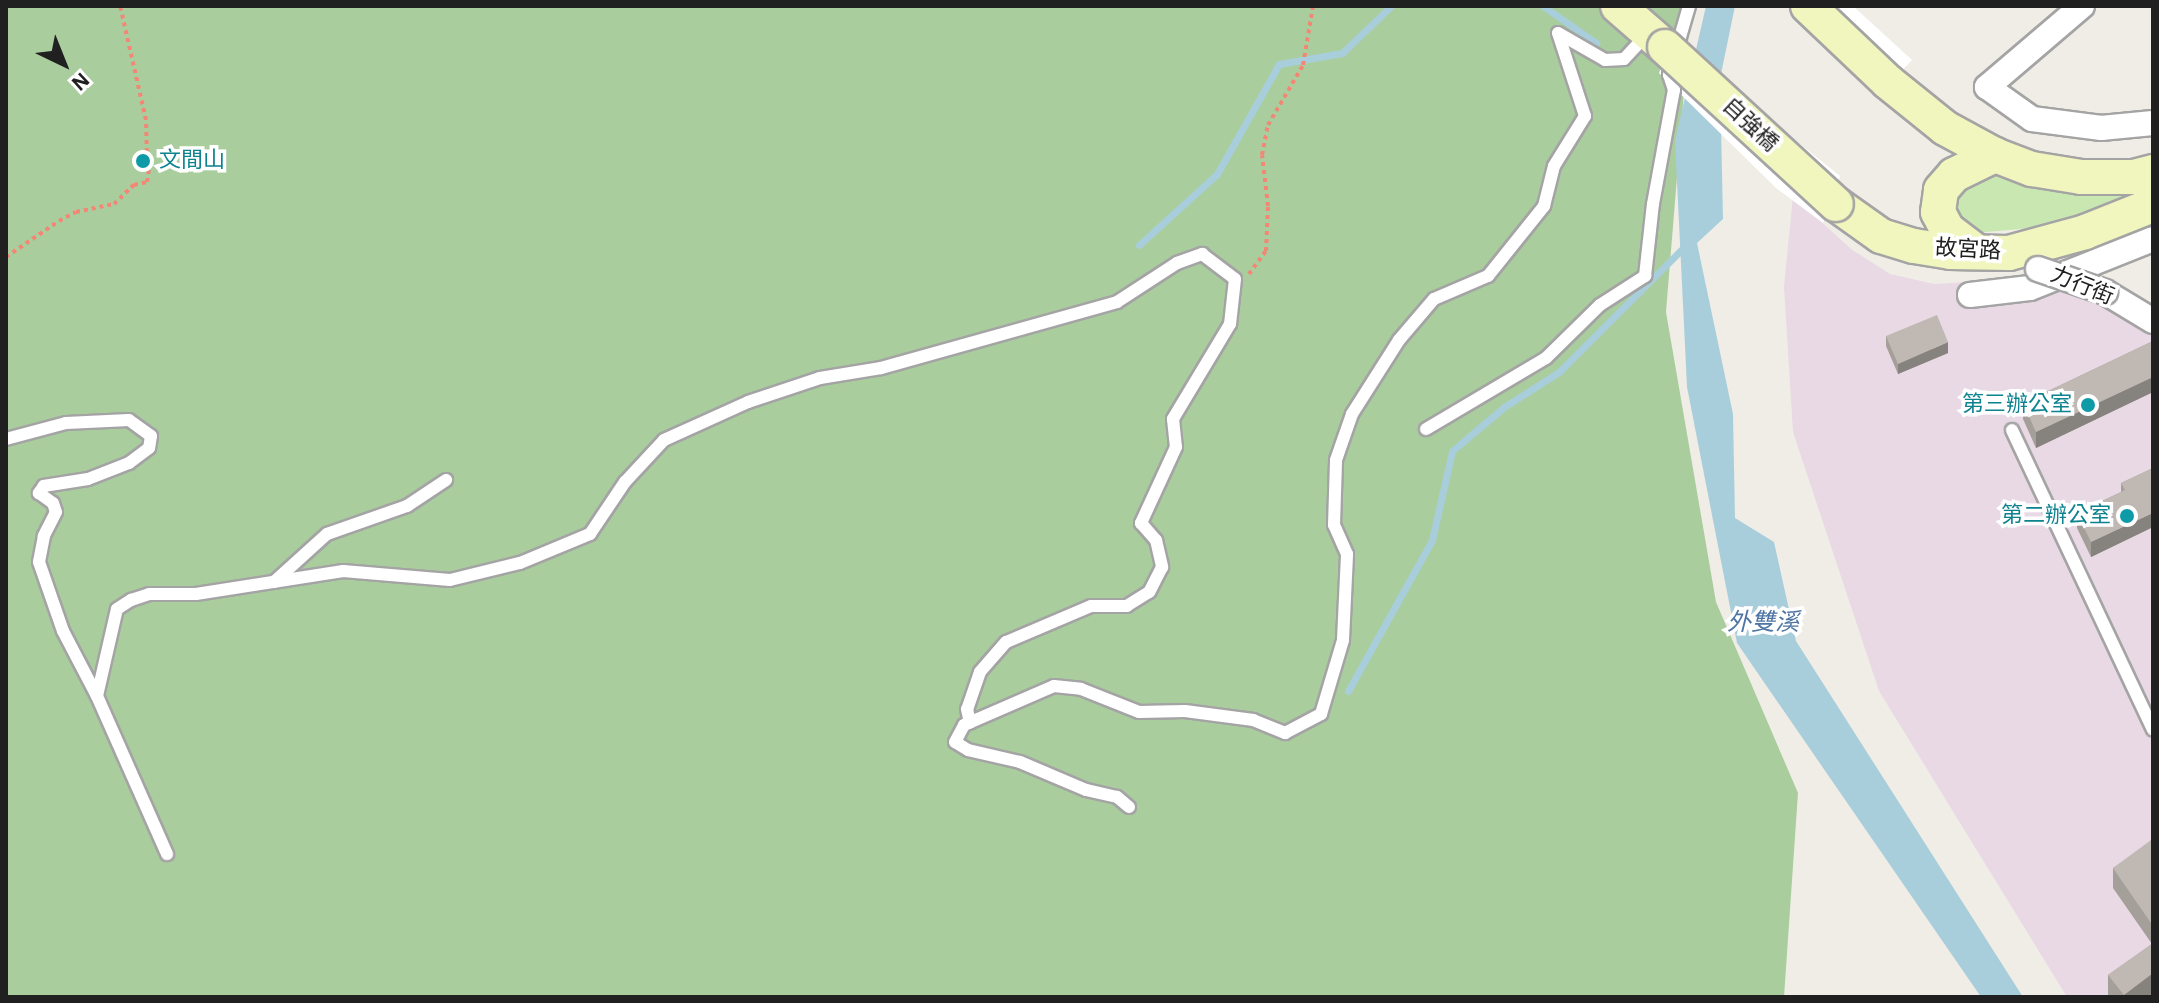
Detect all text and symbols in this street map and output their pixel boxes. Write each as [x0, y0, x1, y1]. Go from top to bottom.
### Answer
north arrow [24, 24, 104, 104]
text: N [67, 68, 93, 95]
street label: 自強橋 [1717, 93, 1783, 157]
place label: 文間山 [159, 148, 225, 174]
marker: 文間山 [134, 152, 152, 170]
street label: 故宮路 [1934, 235, 2002, 265]
street label: 力行街 [2046, 261, 2118, 311]
place label: 第三辦公室 [1962, 392, 2072, 418]
marker: 第三辦公室 [2079, 396, 2097, 414]
place label: 第二辦公室 [2001, 503, 2111, 529]
marker: 第二辦公室 [2118, 507, 2136, 525]
water label: 外雙溪 [1727, 610, 1799, 638]

